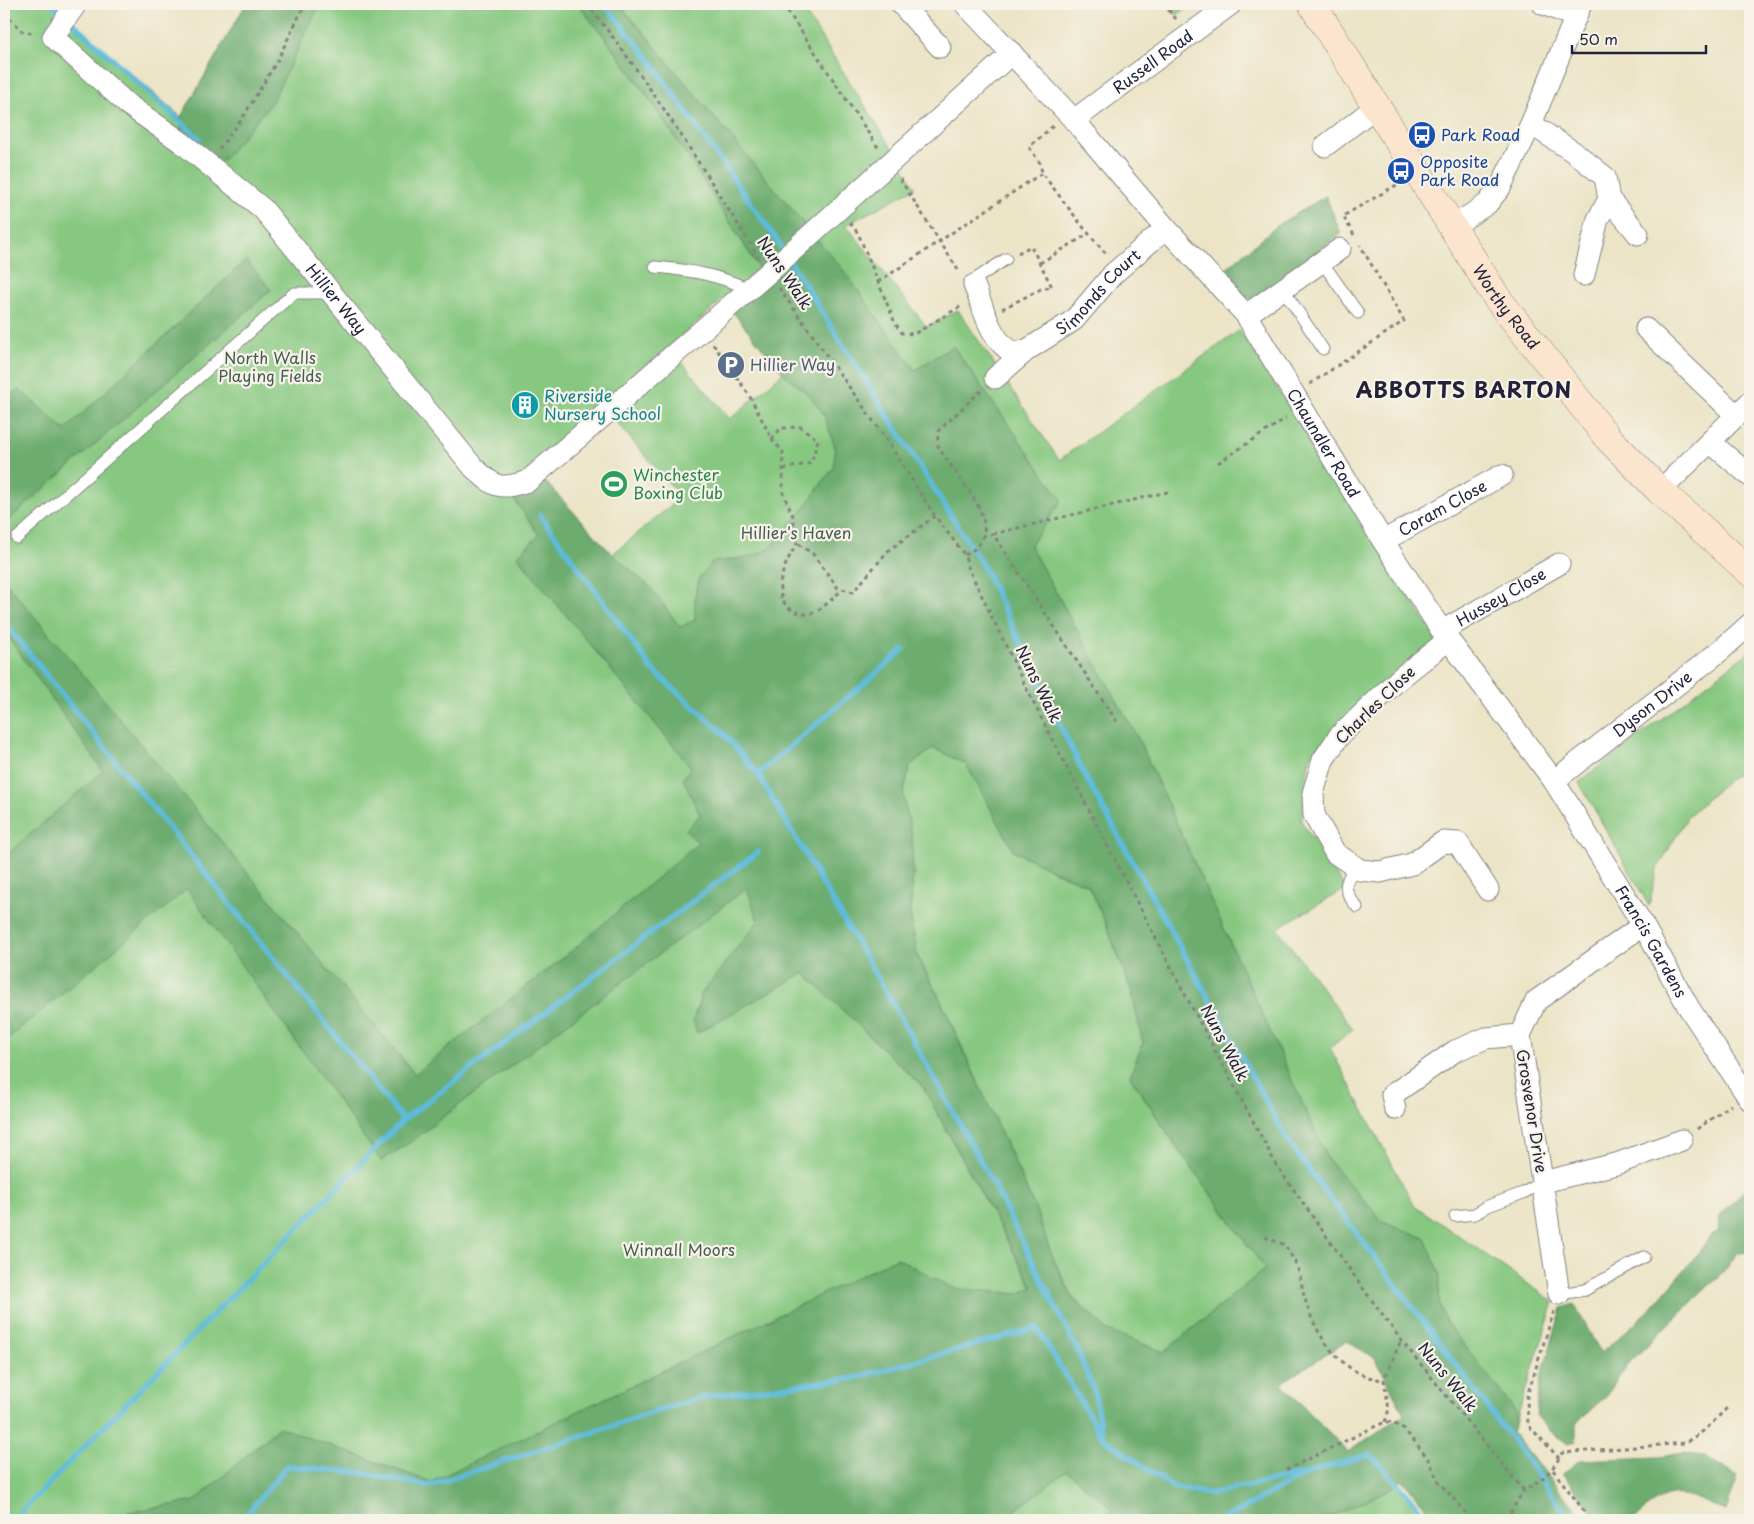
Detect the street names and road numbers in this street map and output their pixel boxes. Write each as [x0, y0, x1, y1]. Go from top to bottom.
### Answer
street label: Russell Road [1107, 23, 1198, 99]
street label: Nuns Walk [752, 231, 819, 314]
street label: Simonds Court [1050, 242, 1145, 340]
street label: Hillier Way [301, 258, 373, 339]
street label: Worthy Road [1468, 259, 1546, 354]
street label: Chaundler Road [1282, 383, 1367, 502]
street label: Coram Close [1393, 473, 1491, 541]
street label: Hussey Close [1451, 561, 1550, 632]
street label: Nuns Walk [1011, 641, 1069, 727]
street label: Charles Close [1329, 660, 1420, 749]
street label: Dyson Drive [1607, 664, 1697, 742]
street label: Francis Gardens [1610, 880, 1694, 1002]
street label: Nuns Walk [1196, 1000, 1256, 1085]
street label: Grosvenor Drive [1511, 1047, 1555, 1174]
street label: Nuns Walk [1413, 1336, 1485, 1417]

